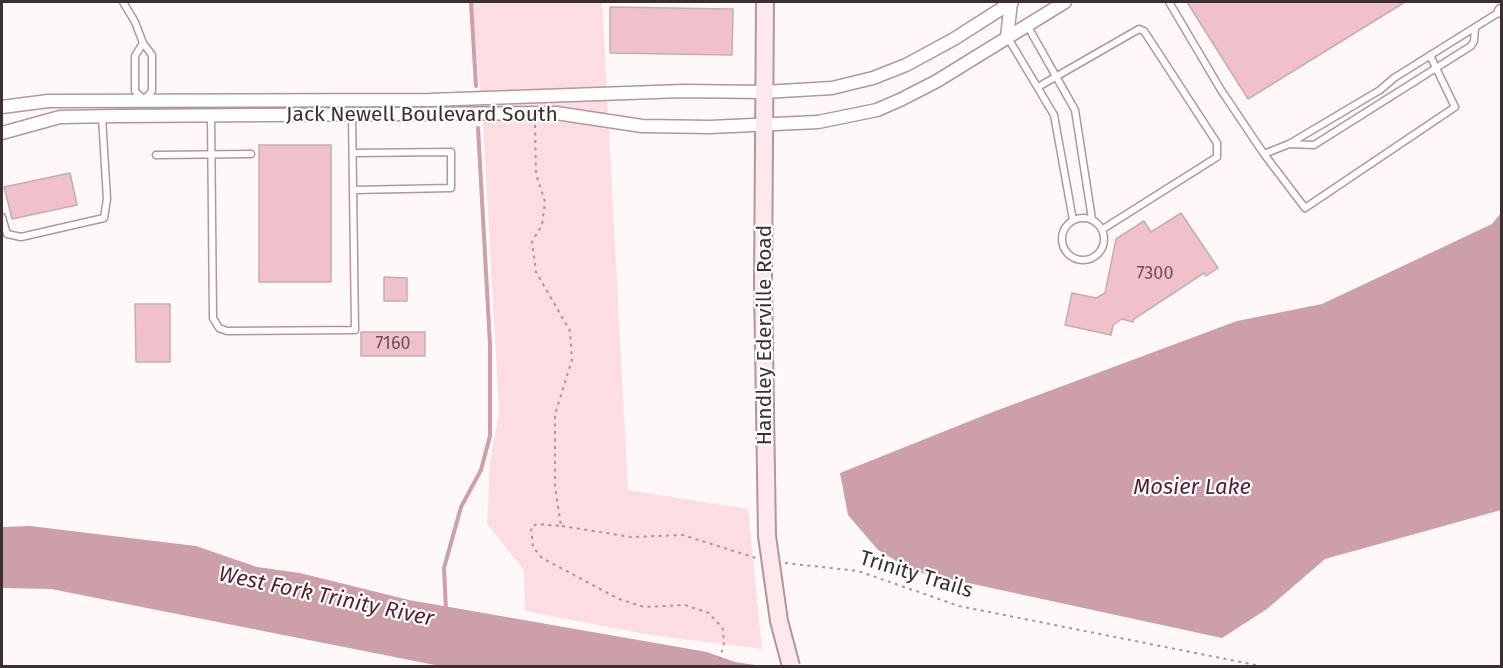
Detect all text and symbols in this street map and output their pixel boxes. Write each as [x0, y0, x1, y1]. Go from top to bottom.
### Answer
street label: Jack Newell Boulevard South [286, 102, 558, 128]
street label: Handley Ederville Road [752, 225, 778, 445]
house number: 7300 [1137, 263, 1173, 285]
house number: 7160 [375, 333, 411, 355]
water label: Mosier Lake [1133, 475, 1251, 501]
street label: Trinity Trails [856, 546, 976, 604]
water label: West Fork Trinity River [216, 561, 436, 633]

